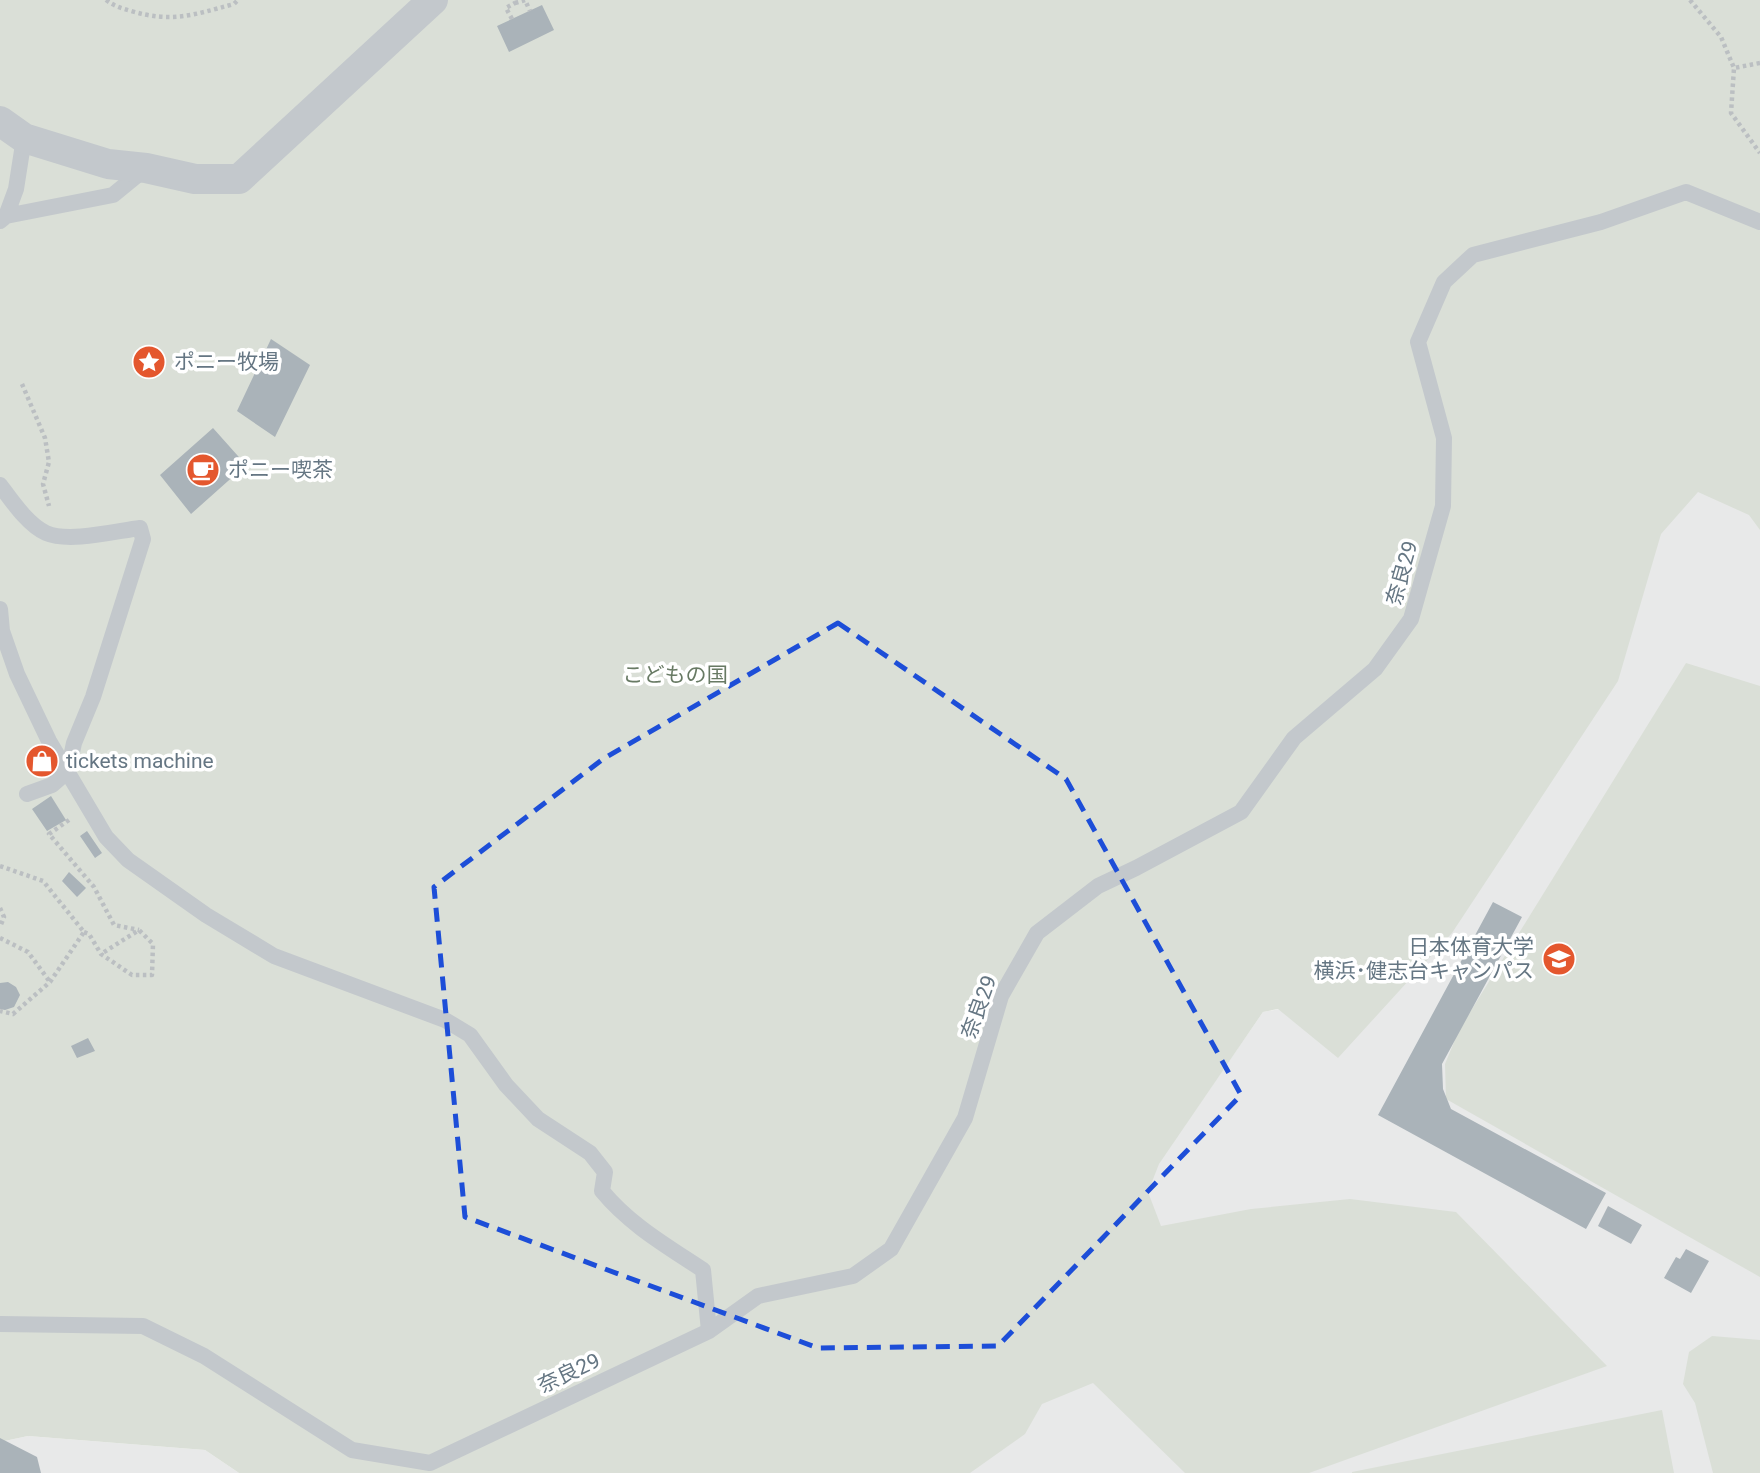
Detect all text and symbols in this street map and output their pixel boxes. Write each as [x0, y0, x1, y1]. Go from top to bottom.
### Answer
place icon: ポニー牧場 [130, 343, 168, 381]
place label: ポニー牧場 [174, 350, 279, 374]
cafe icon: ポニー喫茶 [184, 451, 222, 489]
place label: ポニー喫茶 [228, 458, 333, 482]
street label: 奈良29 [1381, 538, 1423, 608]
park label: こどもの国 [623, 663, 728, 687]
shop icon: tickets machine [23, 742, 61, 780]
place label: tickets machine [66, 749, 214, 773]
place label: 日本体育大学 横浜･健志台キャンパス [1314, 935, 1534, 983]
school or university icon: 日本体育大学 横浜･健志台キャンパス [1540, 940, 1578, 978]
street label: 奈良29 [957, 972, 1001, 1042]
street label: 奈良29 [534, 1348, 604, 1398]

